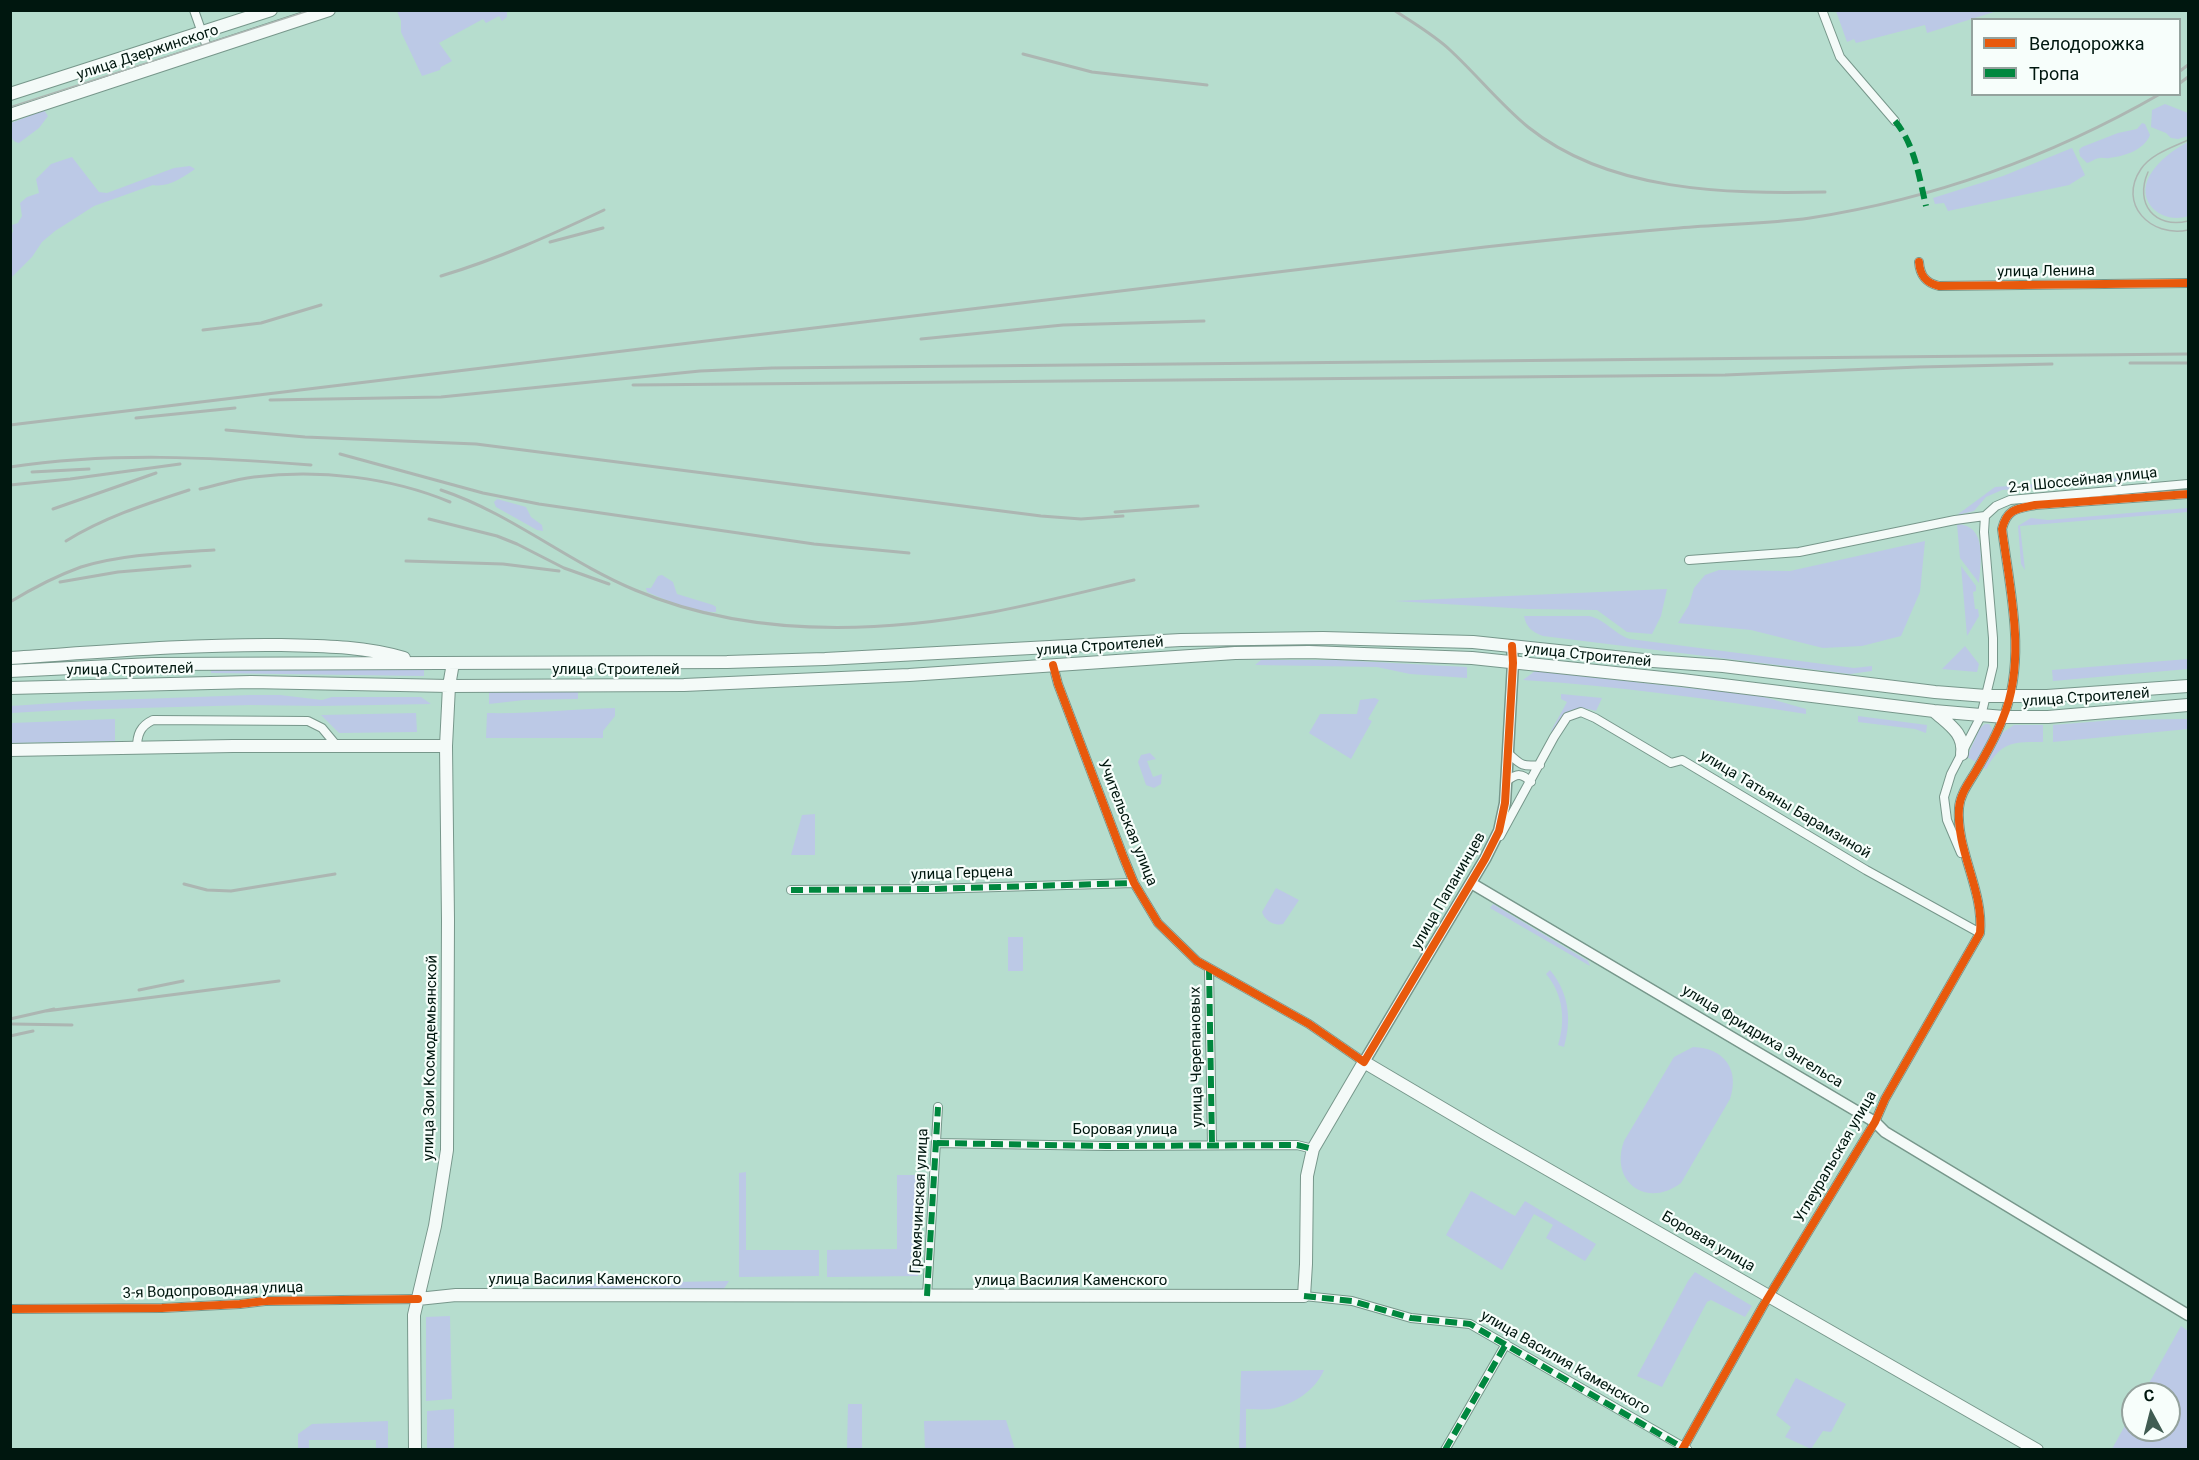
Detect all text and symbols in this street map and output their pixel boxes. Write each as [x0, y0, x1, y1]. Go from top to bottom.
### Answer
legend [1971, 18, 2181, 96]
street label: улица Дзержинского [75, 22, 221, 84]
text: Велодорожка [2029, 33, 2144, 54]
text: Тропа [2029, 63, 2079, 84]
street label: улица Ленина [1997, 262, 2095, 282]
street label: 2-я Шоссейная улица [2008, 464, 2158, 498]
street label: улица Строителей [1036, 634, 1164, 660]
street label: улица Строителей [1524, 640, 1652, 672]
street label: улица Строителей [66, 660, 194, 680]
street label: улица Строителей [552, 661, 680, 679]
street label: улица Строителей [2022, 685, 2150, 711]
street label: улица Татьяны Барамзиной [1696, 747, 1874, 863]
street label: Учительская улица [1093, 757, 1161, 889]
street label: улица Папанинцев [1408, 829, 1490, 953]
street label: улица Герцена [911, 863, 1013, 885]
street label: улица Зои Космодемьянской [420, 955, 442, 1161]
street label: улица Фридриха Энгельса [1678, 982, 1846, 1092]
street label: улица Черепановых [1187, 986, 1207, 1128]
street label: Углеуральская улица [1791, 1088, 1881, 1226]
street label: Боровая улица [1073, 1121, 1177, 1139]
street label: Гремячинская улица [907, 1128, 933, 1274]
street label: Боровая улица [1658, 1208, 1758, 1276]
street label: улица Василия Каменского [489, 1271, 681, 1289]
street label: улица Василия Каменского [975, 1272, 1167, 1290]
street label: 3-я Водопроводная улица [122, 1279, 304, 1303]
street label: улица Василия Каменского [1477, 1307, 1653, 1419]
north arrow [2121, 1382, 2181, 1442]
text: С [2143, 1386, 2155, 1406]

